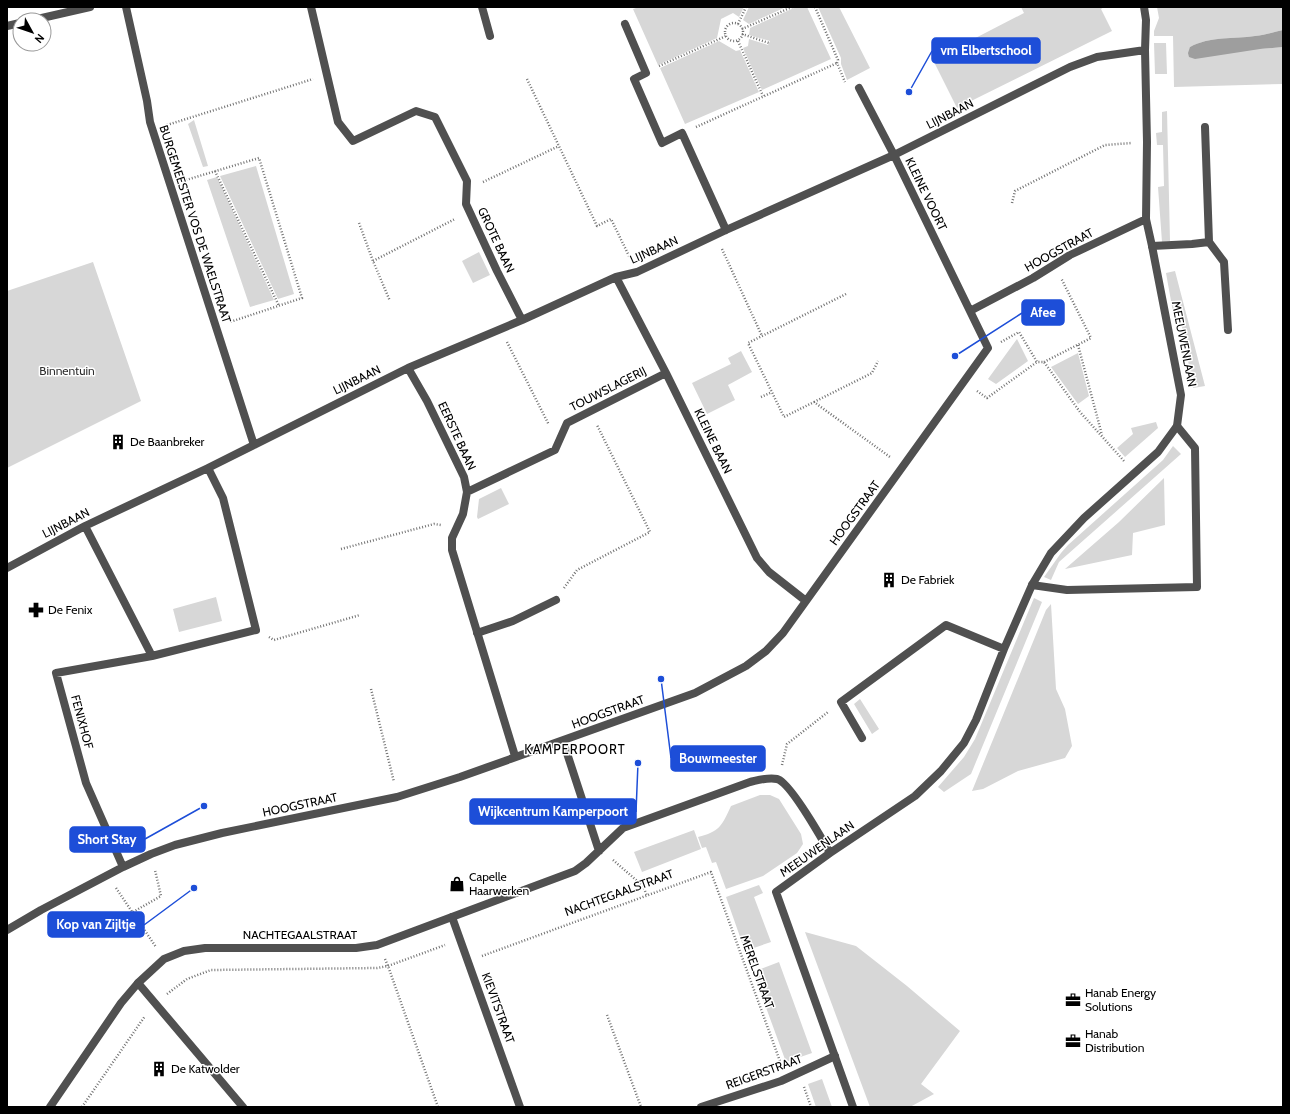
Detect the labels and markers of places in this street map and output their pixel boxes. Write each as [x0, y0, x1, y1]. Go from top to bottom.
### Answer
callout: vm Elbertschool [932, 38, 1040, 63]
callout: Afee [1022, 300, 1064, 325]
building icon: De Baanbreker [109, 433, 127, 451]
place label: De Baanbreker [130, 434, 205, 449]
building icon: De Fabriek [880, 571, 898, 589]
place label: De Fabriek [901, 572, 955, 587]
pharmacy icon: De Fenix [27, 601, 45, 619]
place label: De Fenix [48, 602, 93, 617]
callout: Bouwmeester [671, 746, 765, 771]
callout: Wijkcentrum Kamperpoort [470, 799, 636, 824]
callout: Short Stay [70, 827, 145, 852]
place label: Capelle Haarwerken [469, 869, 529, 898]
shop icon: Capelle Haarwerken [448, 875, 466, 893]
callout: Kop van Zijltje [48, 912, 144, 937]
place label: Hanab Energy Solutions [1085, 985, 1156, 1014]
office icon: Hanab Energy Solutions [1064, 991, 1082, 1009]
place label: Hanab Distribution [1085, 1026, 1145, 1055]
office icon: Hanab Distribution [1064, 1032, 1082, 1050]
building icon: De Katwolder [150, 1060, 168, 1078]
place label: De Katwolder [171, 1061, 240, 1076]

